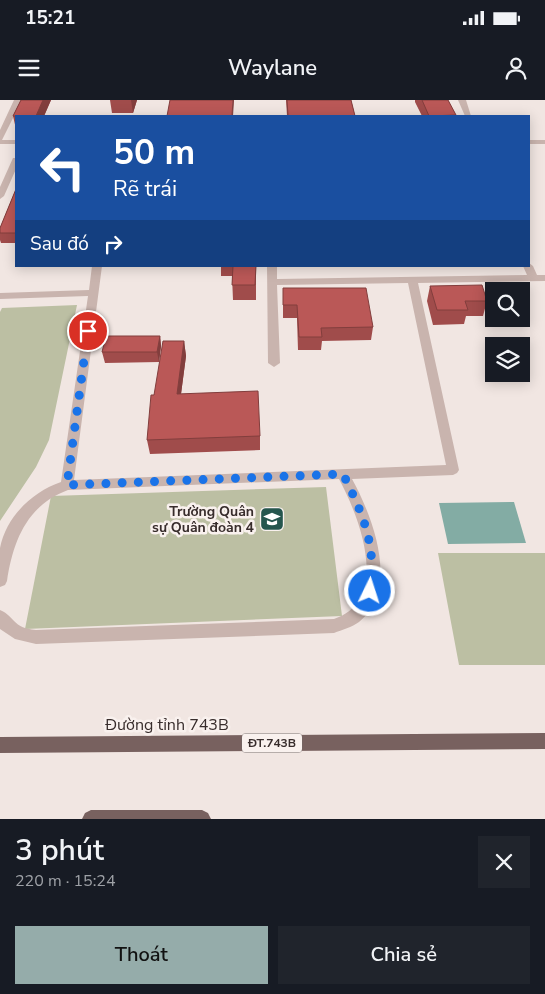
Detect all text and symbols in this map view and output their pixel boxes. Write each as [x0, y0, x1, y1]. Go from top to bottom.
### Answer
text: 15:21 [25, 5, 75, 31]
text: Waylane [228, 53, 317, 83]
icon: menu [15, 54, 43, 82]
icon: person [502, 54, 530, 82]
text: 50 m [113, 129, 195, 176]
icon: left [30, 135, 95, 200]
text: Rẽ trái [113, 174, 177, 204]
icon: right [99, 230, 127, 258]
text: Sau đó [30, 231, 89, 257]
map controls [485, 282, 530, 382]
button: search [485, 282, 530, 327]
pin [67, 310, 109, 352]
icon: arrive [74, 317, 102, 345]
button: layers [485, 337, 530, 382]
place label: Trường Quân sự Quân đoàn 4 [152, 502, 255, 537]
school or university icon: Trường Quân sự Quân đoàn 4 [259, 506, 285, 532]
position arrow [343, 564, 395, 616]
street label: Đường tỉnh 743B [104, 714, 229, 736]
road number: ĐT.743B [242, 734, 302, 752]
text: 3 phút [15, 830, 104, 871]
button: close [478, 836, 530, 888]
text: 220 m · 15:24 [15, 870, 116, 892]
button: Thoát [15, 926, 268, 984]
button: Chia sẻ [278, 926, 530, 984]

